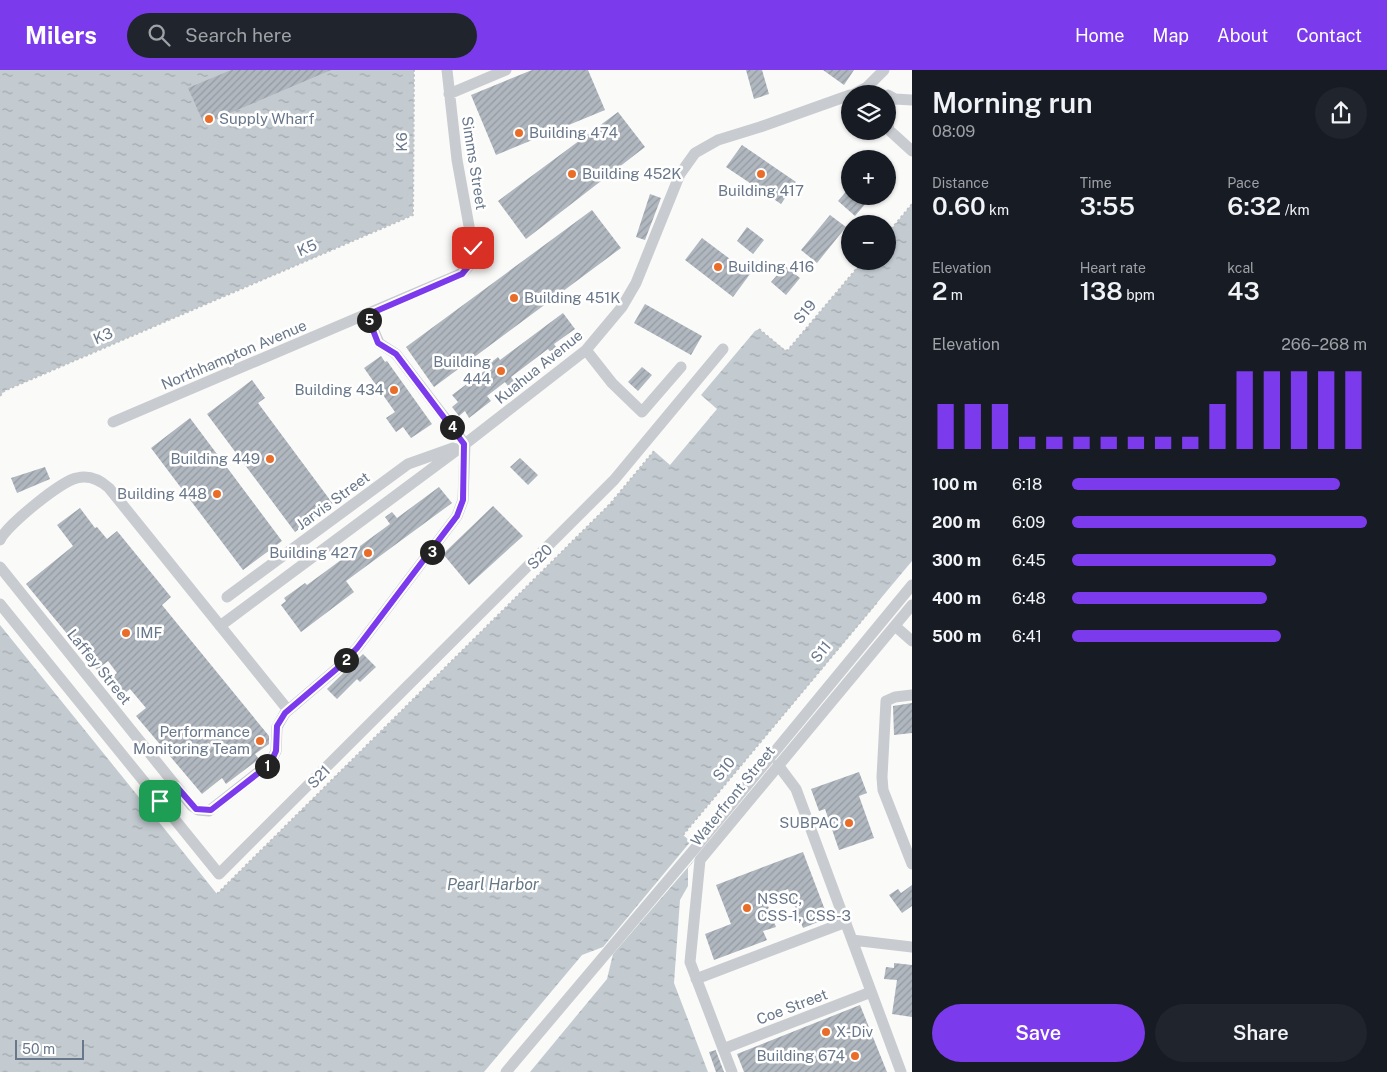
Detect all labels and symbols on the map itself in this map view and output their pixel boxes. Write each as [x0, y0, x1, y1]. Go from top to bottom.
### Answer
place label: Supply Wharf [219, 110, 314, 127]
marker: Supply Wharf [203, 113, 215, 125]
street label: Simms Street [459, 115, 490, 211]
place label: Building 474 [529, 124, 618, 141]
marker: Building 474 [513, 127, 525, 139]
street label: K6 [393, 132, 410, 152]
place label: Building 452K [582, 165, 681, 182]
marker: Building 452K [566, 168, 578, 180]
marker: Building 417 [755, 168, 767, 180]
place label: Building 417 [718, 182, 804, 199]
pin [452, 227, 494, 269]
street label: K5 [294, 236, 319, 259]
place label: Building 416 [728, 258, 814, 275]
marker: Building 416 [712, 261, 724, 273]
place label: Building 451K [524, 289, 621, 306]
marker: Building 451K [508, 292, 520, 304]
street label: S19 [790, 296, 819, 327]
pin: 5 [356, 308, 382, 332]
street label: Northhampton Avenue [159, 316, 309, 393]
street label: K3 [90, 324, 115, 347]
street label: Kuahua Avenue [492, 326, 586, 407]
place label: Building 444 [433, 353, 491, 387]
marker: Building 444 [495, 365, 507, 377]
place label: Building 434 [294, 381, 384, 398]
marker: Building 434 [388, 384, 400, 396]
pin: 4 [440, 414, 464, 440]
place label: Building 449 [170, 450, 260, 467]
marker: Building 449 [264, 453, 276, 465]
street label: Jarvis Street [293, 468, 373, 533]
place label: Building 448 [117, 485, 207, 502]
marker: Building 448 [211, 488, 223, 500]
pin: 3 [420, 540, 444, 564]
street label: S20 [524, 541, 556, 573]
place label: Building 427 [269, 544, 358, 561]
marker: Building 427 [362, 547, 374, 559]
place label: IMF [136, 624, 163, 641]
street label: Laffey Street [64, 626, 135, 708]
marker: IMF [120, 627, 132, 639]
street label: S11 [807, 638, 834, 666]
pin: 2 [334, 648, 358, 672]
place label: Performance Monitoring Team [133, 723, 250, 757]
marker: Performance Monitoring Team [254, 735, 266, 747]
street label: Waterfront Street [687, 742, 778, 849]
pin: 1 [254, 754, 280, 778]
street label: S10 [709, 754, 738, 784]
street label: S21 [304, 762, 334, 792]
pin [139, 780, 181, 822]
place label: SUBPAC [779, 814, 839, 831]
marker: SUBPAC [843, 817, 855, 829]
water label: Pearl Harbor [447, 875, 540, 894]
place label: NSSC, CSS-1, CSS-3 [757, 890, 851, 924]
marker: NSSC, CSS-1, CSS-3 [741, 902, 753, 914]
street label: Coe Street [754, 985, 830, 1028]
place label: X-Div [836, 1023, 873, 1040]
marker: X-Div [820, 1026, 832, 1038]
scale bar [15, 1037, 84, 1060]
place label: Building 674 [757, 1047, 845, 1064]
marker: Building 674 [849, 1050, 861, 1062]

